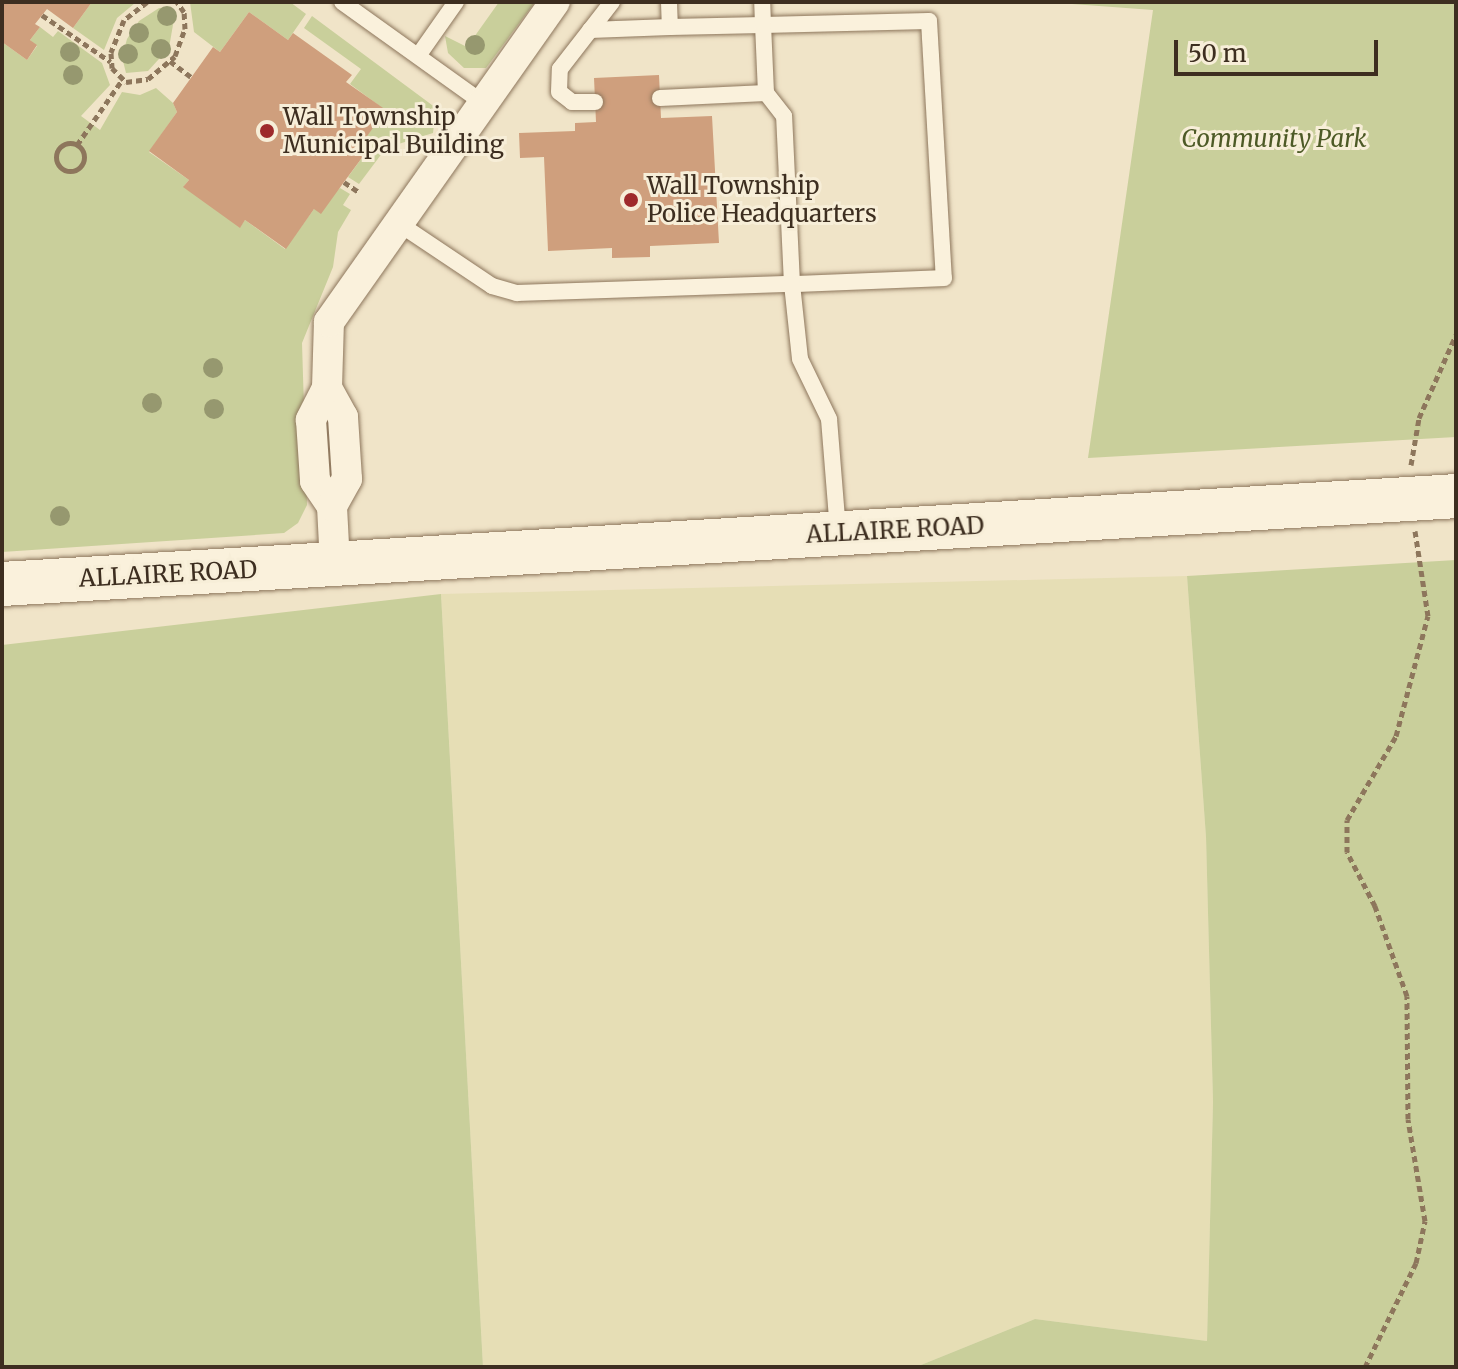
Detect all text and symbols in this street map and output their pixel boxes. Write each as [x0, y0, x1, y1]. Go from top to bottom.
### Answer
scale bar [1178, 24, 1382, 74]
text: 50 m [1188, 38, 1247, 69]
place label: Wall Township Municipal Building [283, 103, 504, 159]
marker: Wall Township Municipal Building [258, 122, 276, 140]
park label: Community Park [1181, 125, 1367, 153]
place label: Wall Township Police Headquarters [647, 172, 877, 228]
marker: Wall Township Police Headquarters [622, 191, 640, 209]
street label: ALLAIRE ROAD [805, 511, 985, 549]
street label: ALLAIRE ROAD [78, 555, 258, 593]

